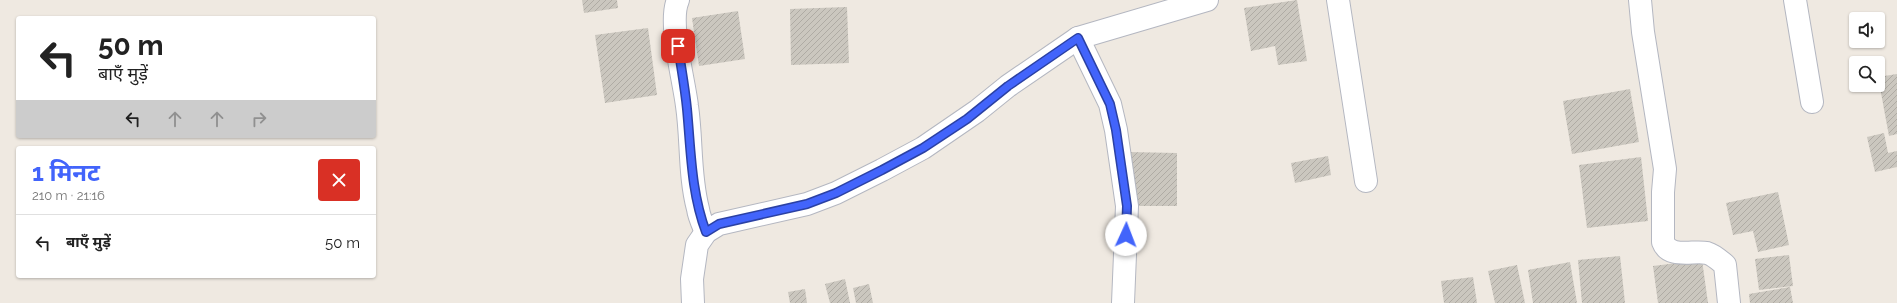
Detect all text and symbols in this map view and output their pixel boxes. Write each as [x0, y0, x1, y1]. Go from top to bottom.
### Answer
map controls [1849, 12, 1885, 92]
button: sound [1849, 12, 1885, 48]
text: 50 m [98, 29, 164, 62]
pin [661, 29, 695, 63]
icon: left [32, 32, 84, 84]
icon: arrive [667, 35, 689, 57]
button: search [1849, 56, 1885, 92]
text: बाएँ मुड़ें [98, 63, 148, 84]
icon: left [122, 108, 144, 130]
icon: ahead [164, 108, 186, 130]
icon: ahead [206, 108, 228, 130]
icon: right [248, 108, 270, 130]
text: 1 मिनट [32, 158, 100, 187]
button: close [318, 159, 360, 201]
text: 210 m · 21:16 [32, 188, 105, 203]
position arrow [1105, 214, 1147, 256]
icon: left [32, 232, 54, 254]
text: बाएँ मुड़ें [66, 233, 111, 251]
text: 50 m [325, 234, 360, 252]

